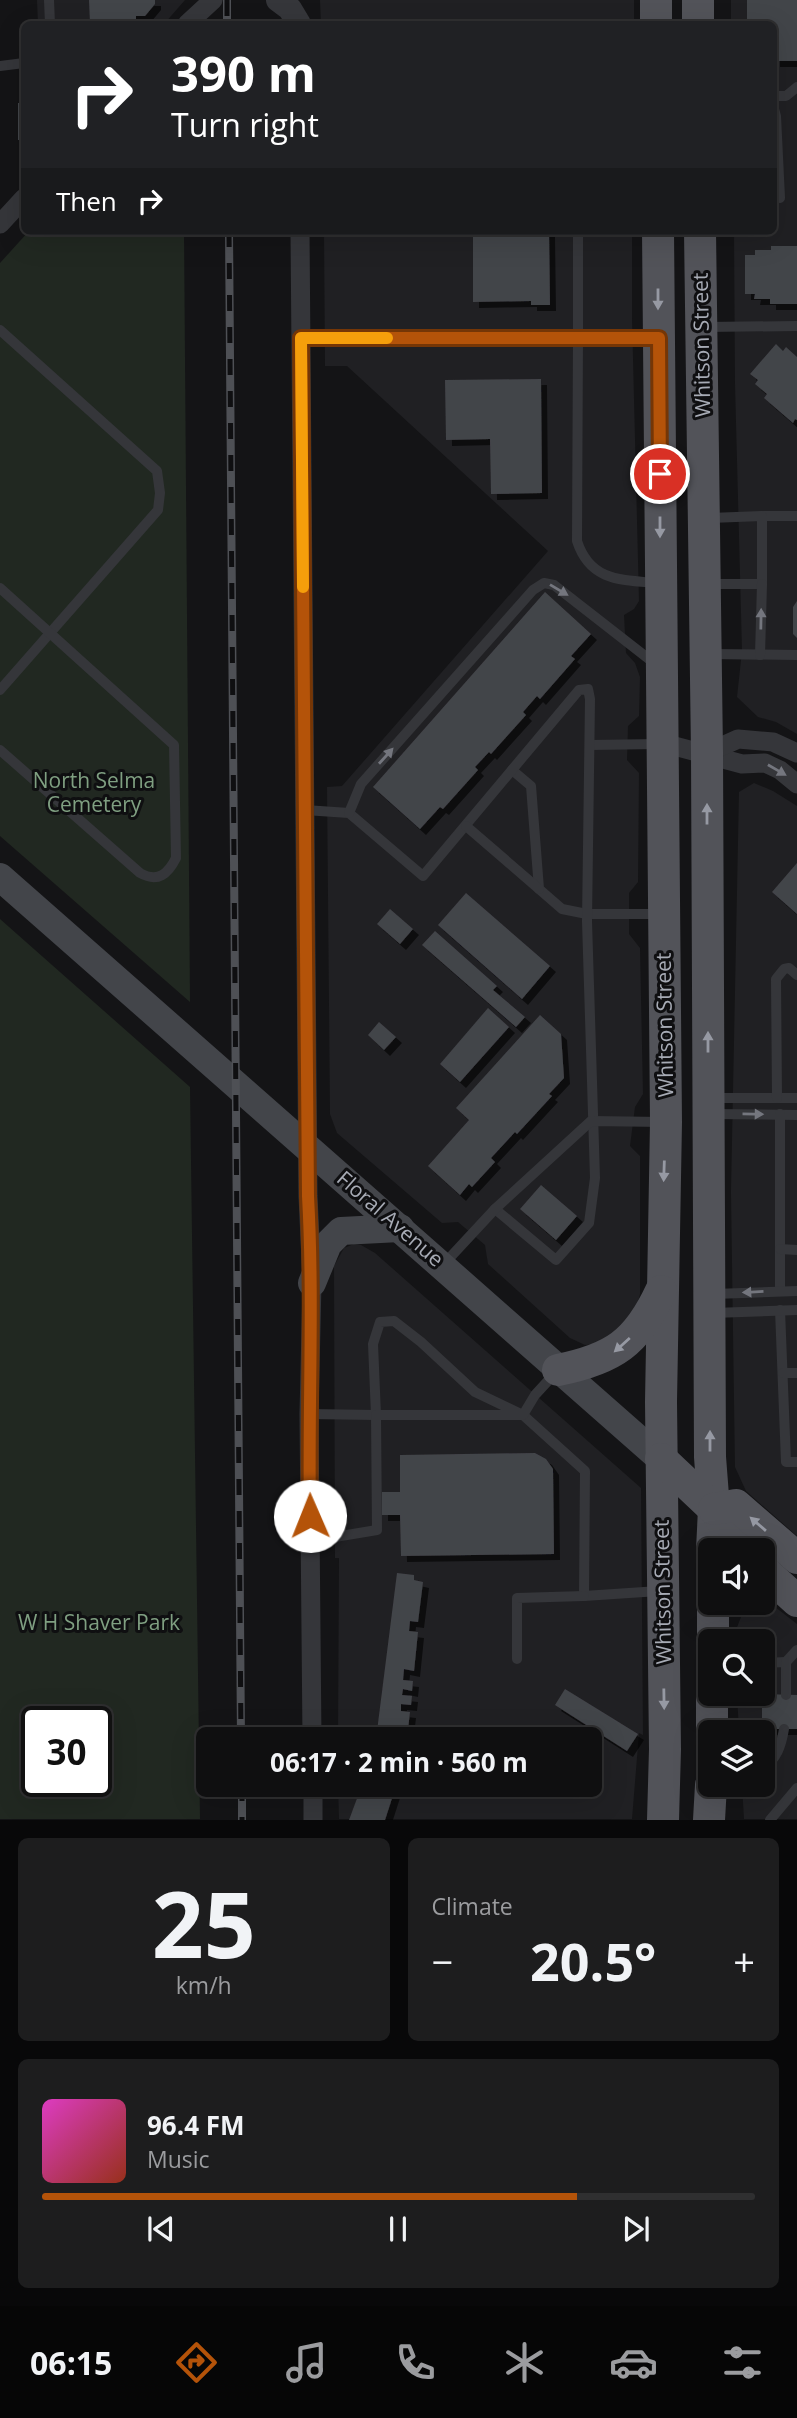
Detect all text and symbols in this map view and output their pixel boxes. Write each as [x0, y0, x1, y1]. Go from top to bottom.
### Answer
text: 390 m [171, 40, 316, 106]
icon: right [56, 49, 147, 140]
text: Turn right [171, 103, 319, 146]
icon: right [131, 182, 169, 220]
text: Then [56, 183, 117, 219]
street label: Whitson Street [686, 272, 716, 418]
one-way arrow [652, 288, 664, 310]
pin [630, 444, 690, 504]
icon: arrive [641, 455, 679, 493]
one-way arrow [654, 516, 666, 538]
one-way arrow [549, 583, 569, 596]
one-way arrow [755, 608, 767, 630]
one-way arrow [377, 748, 393, 765]
one-way arrow [768, 764, 787, 776]
park label: North Selma Cemetery [33, 766, 155, 818]
one-way arrow [701, 803, 713, 825]
street label: Whitson Street [649, 952, 679, 1098]
one-way arrow [702, 1030, 714, 1052]
one-way arrow [742, 1108, 764, 1120]
one-way arrow [659, 1160, 670, 1182]
street label: Floral Avenue [331, 1164, 450, 1272]
one-way arrow [742, 1287, 764, 1298]
one-way arrow [613, 1337, 631, 1353]
one-way arrow [704, 1429, 716, 1451]
position arrow [273, 1479, 347, 1553]
one-way arrow [749, 1516, 767, 1532]
street label: Whitson Street [647, 1519, 677, 1665]
map controls [698, 1538, 775, 1797]
button: sound [698, 1538, 775, 1615]
park label: W H Shaver Park [18, 1608, 180, 1636]
button: search [698, 1629, 775, 1706]
one-way arrow [659, 1688, 670, 1710]
speed limit sign: 30 [21, 1706, 112, 1797]
button: layers [698, 1720, 775, 1797]
text: 06:17 · 2 min · 560 m [270, 1744, 528, 1780]
text: 25 [152, 1861, 256, 1985]
text: Climate [432, 1890, 513, 1922]
text: 20.5° [530, 1925, 656, 1996]
text: − [432, 1935, 453, 1987]
text: + [733, 1935, 755, 1987]
text: km/h [176, 1969, 232, 2001]
text: 96.4 FM [147, 2107, 245, 2143]
text: Music [147, 2143, 210, 2175]
icon: previous [142, 2210, 180, 2248]
icon: pause [379, 2210, 417, 2248]
icon: next [617, 2210, 655, 2248]
icon: directions [172, 2338, 221, 2387]
icon: music [282, 2338, 331, 2387]
icon: phone [391, 2338, 440, 2387]
icon: climate [500, 2338, 549, 2387]
icon: car [609, 2338, 658, 2387]
icon: filters [718, 2338, 767, 2387]
text: 06:15 [30, 2341, 112, 2384]

